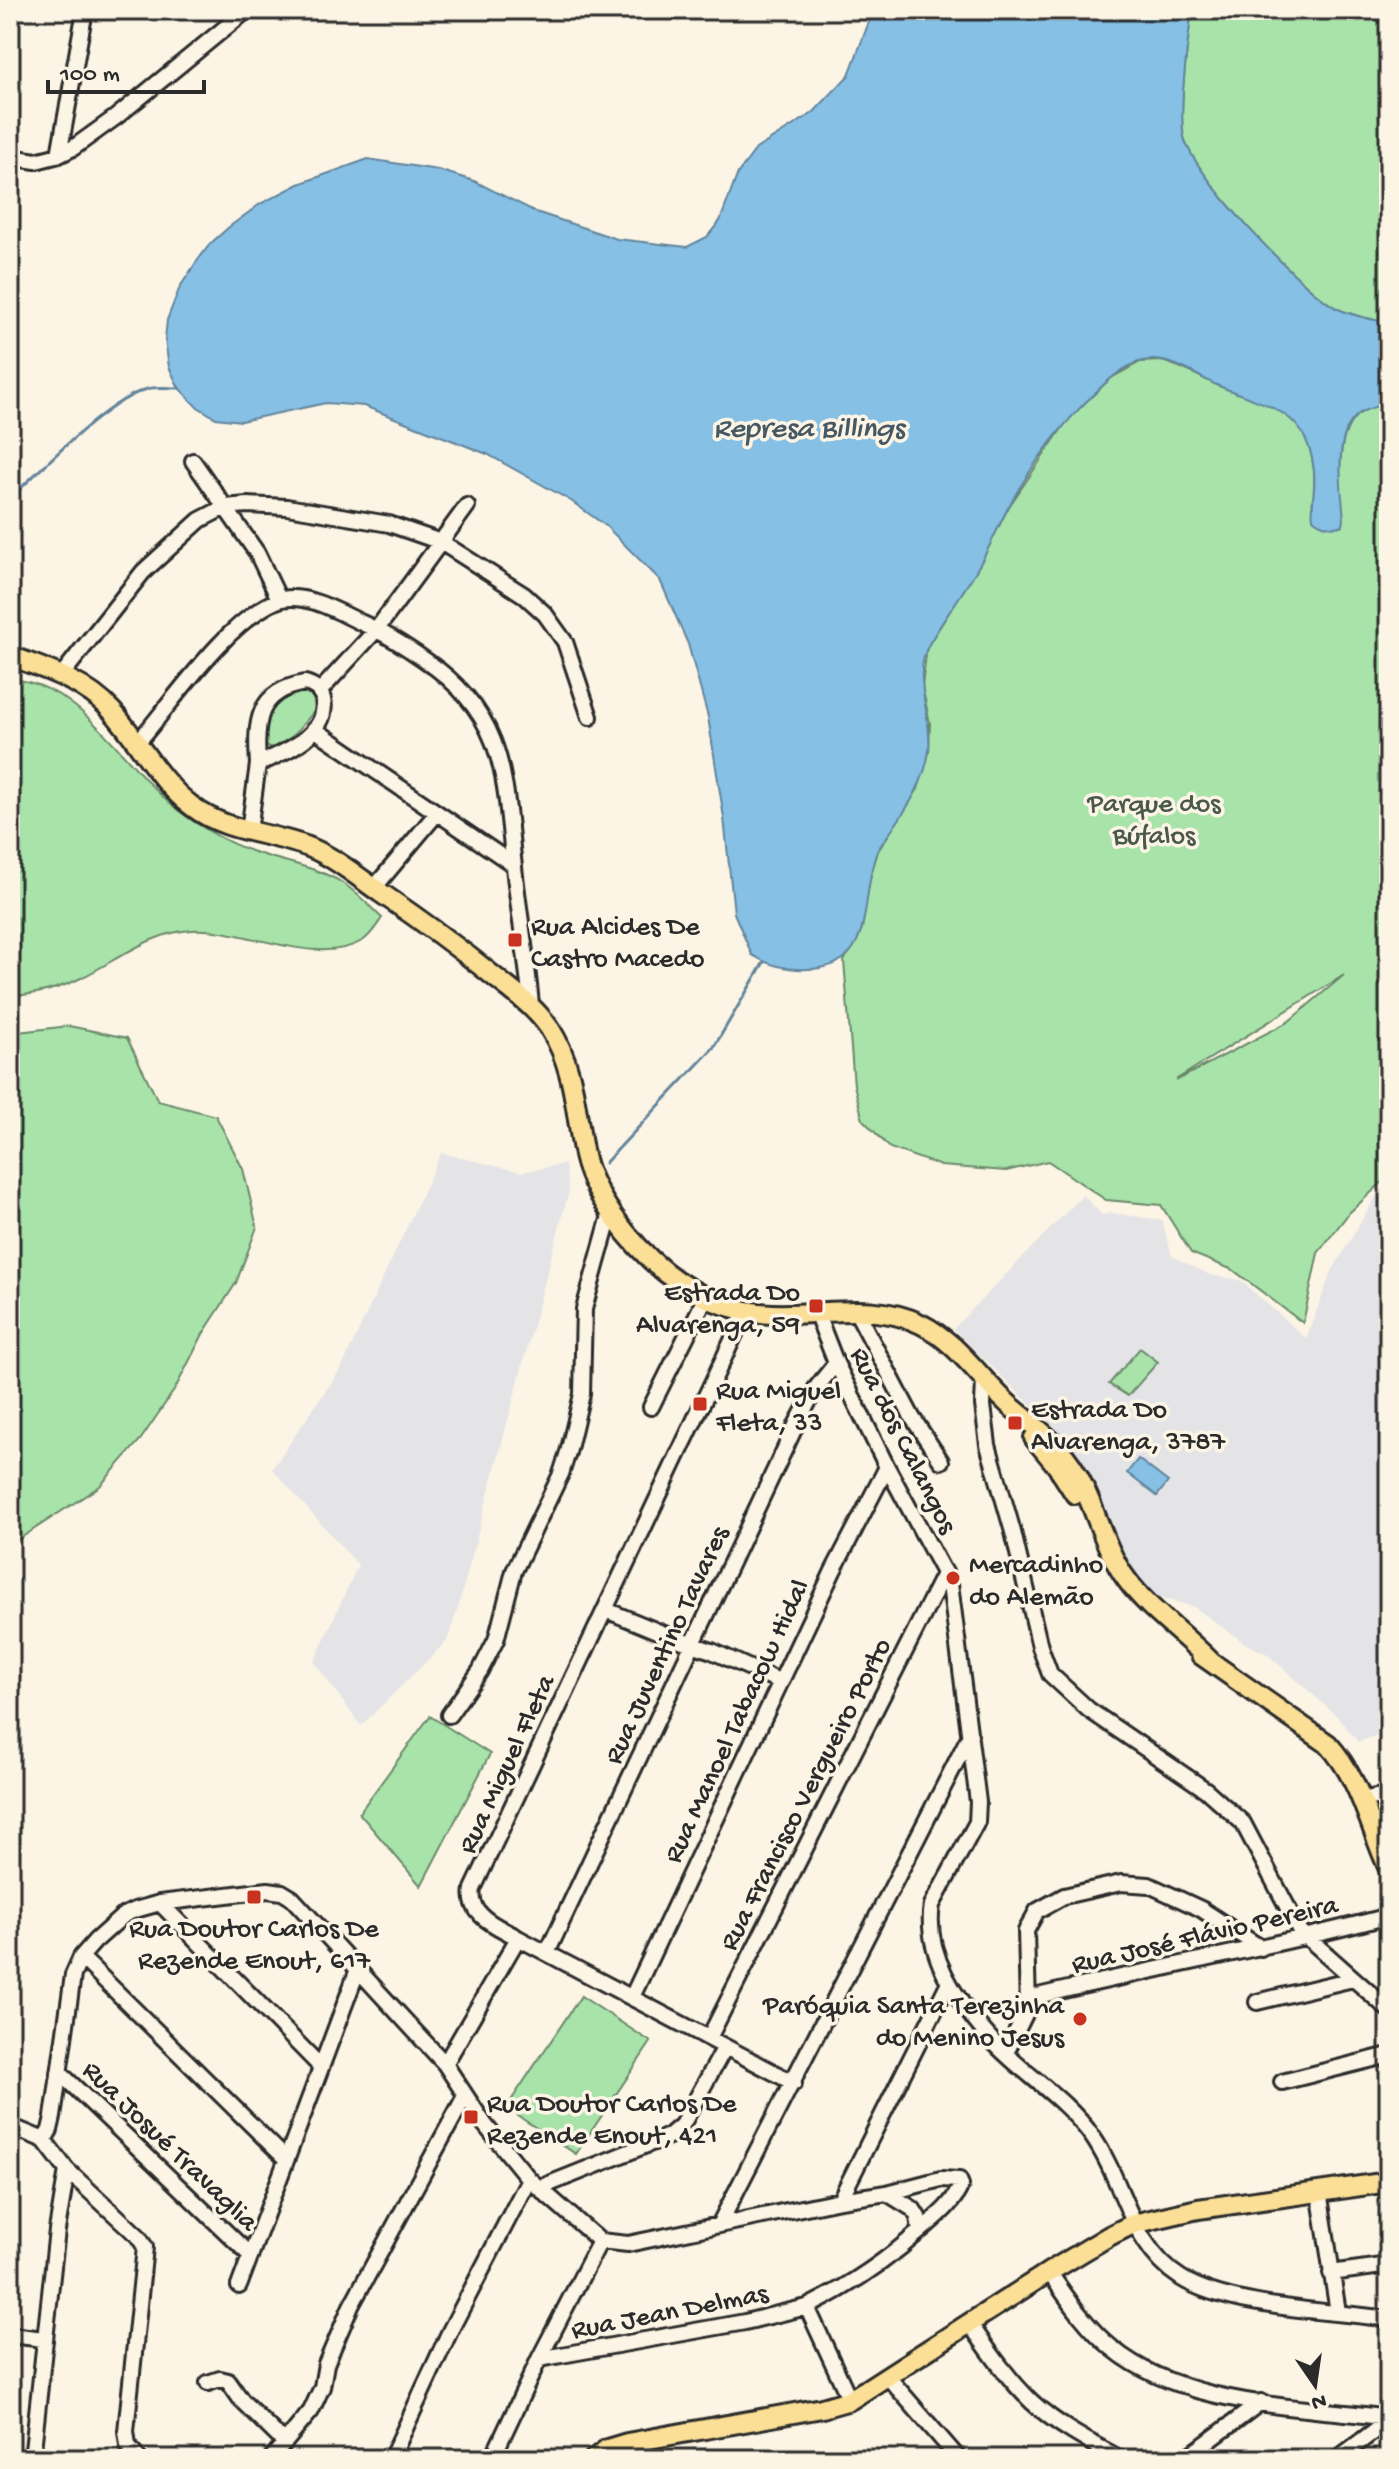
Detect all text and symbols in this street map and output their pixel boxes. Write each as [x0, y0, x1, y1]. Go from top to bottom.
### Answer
scale bar [48, 44, 204, 94]
text: 100 m [59, 61, 120, 90]
water label: Represa Billings [714, 413, 907, 448]
park label: Parque dos Búfalos [1086, 789, 1221, 854]
place label: Rua Alcides De Castro Macedo [531, 912, 704, 977]
marker: Rua Alcides De Castro Macedo [506, 931, 524, 949]
place label: Estrada Do Alvarenga, 59 [636, 1278, 800, 1343]
marker: Estrada Do Alvarenga, 59 [807, 1297, 825, 1315]
street label: Rua dos Calangos [841, 1343, 963, 1540]
place label: Rua Miguel Fleta, 33 [715, 1376, 841, 1441]
marker: Rua Miguel Fleta, 33 [691, 1395, 709, 1413]
place label: Estrada Do Alvarenga, 3787 [1031, 1395, 1227, 1460]
marker: Estrada Do Alvarenga, 3787 [1006, 1414, 1024, 1432]
street label: Rua Juventino Tavares [598, 1521, 738, 1770]
place label: Mercadinho do Alemão [969, 1550, 1103, 1615]
marker: Mercadinho do Alemão [944, 1569, 962, 1587]
street label: Rua Manoel Tabacow Hidal [658, 1575, 818, 1869]
street label: Rua Francisco Vergueiro Porto [714, 1633, 900, 1957]
street label: Rua Miguel Fleta [452, 1669, 565, 1860]
marker: Rua Doutor Carlos De Rezende Enout, 617 [245, 1888, 263, 1906]
street label: Rua José Flávio Pereira [1069, 1889, 1343, 1983]
place label: Rua Doutor Carlos De Rezende Enout, 617 [129, 1914, 379, 1979]
place label: Paróquia Santa Terezinha do Menino Jesus [762, 1991, 1065, 2056]
marker: Paróquia Santa Terezinha do Menino Jesus [1071, 2010, 1089, 2028]
street label: Rua Josué Travaglia [74, 2055, 265, 2241]
place label: Rua Doutor Carlos De Rezende Enout, 421 [487, 2089, 737, 2154]
marker: Rua Doutor Carlos De Rezende Enout, 421 [462, 2108, 480, 2126]
street label: Rua Jean Delmas [569, 2278, 772, 2349]
north arrow [1275, 2345, 1355, 2425]
text: N [1309, 2386, 1329, 2415]

